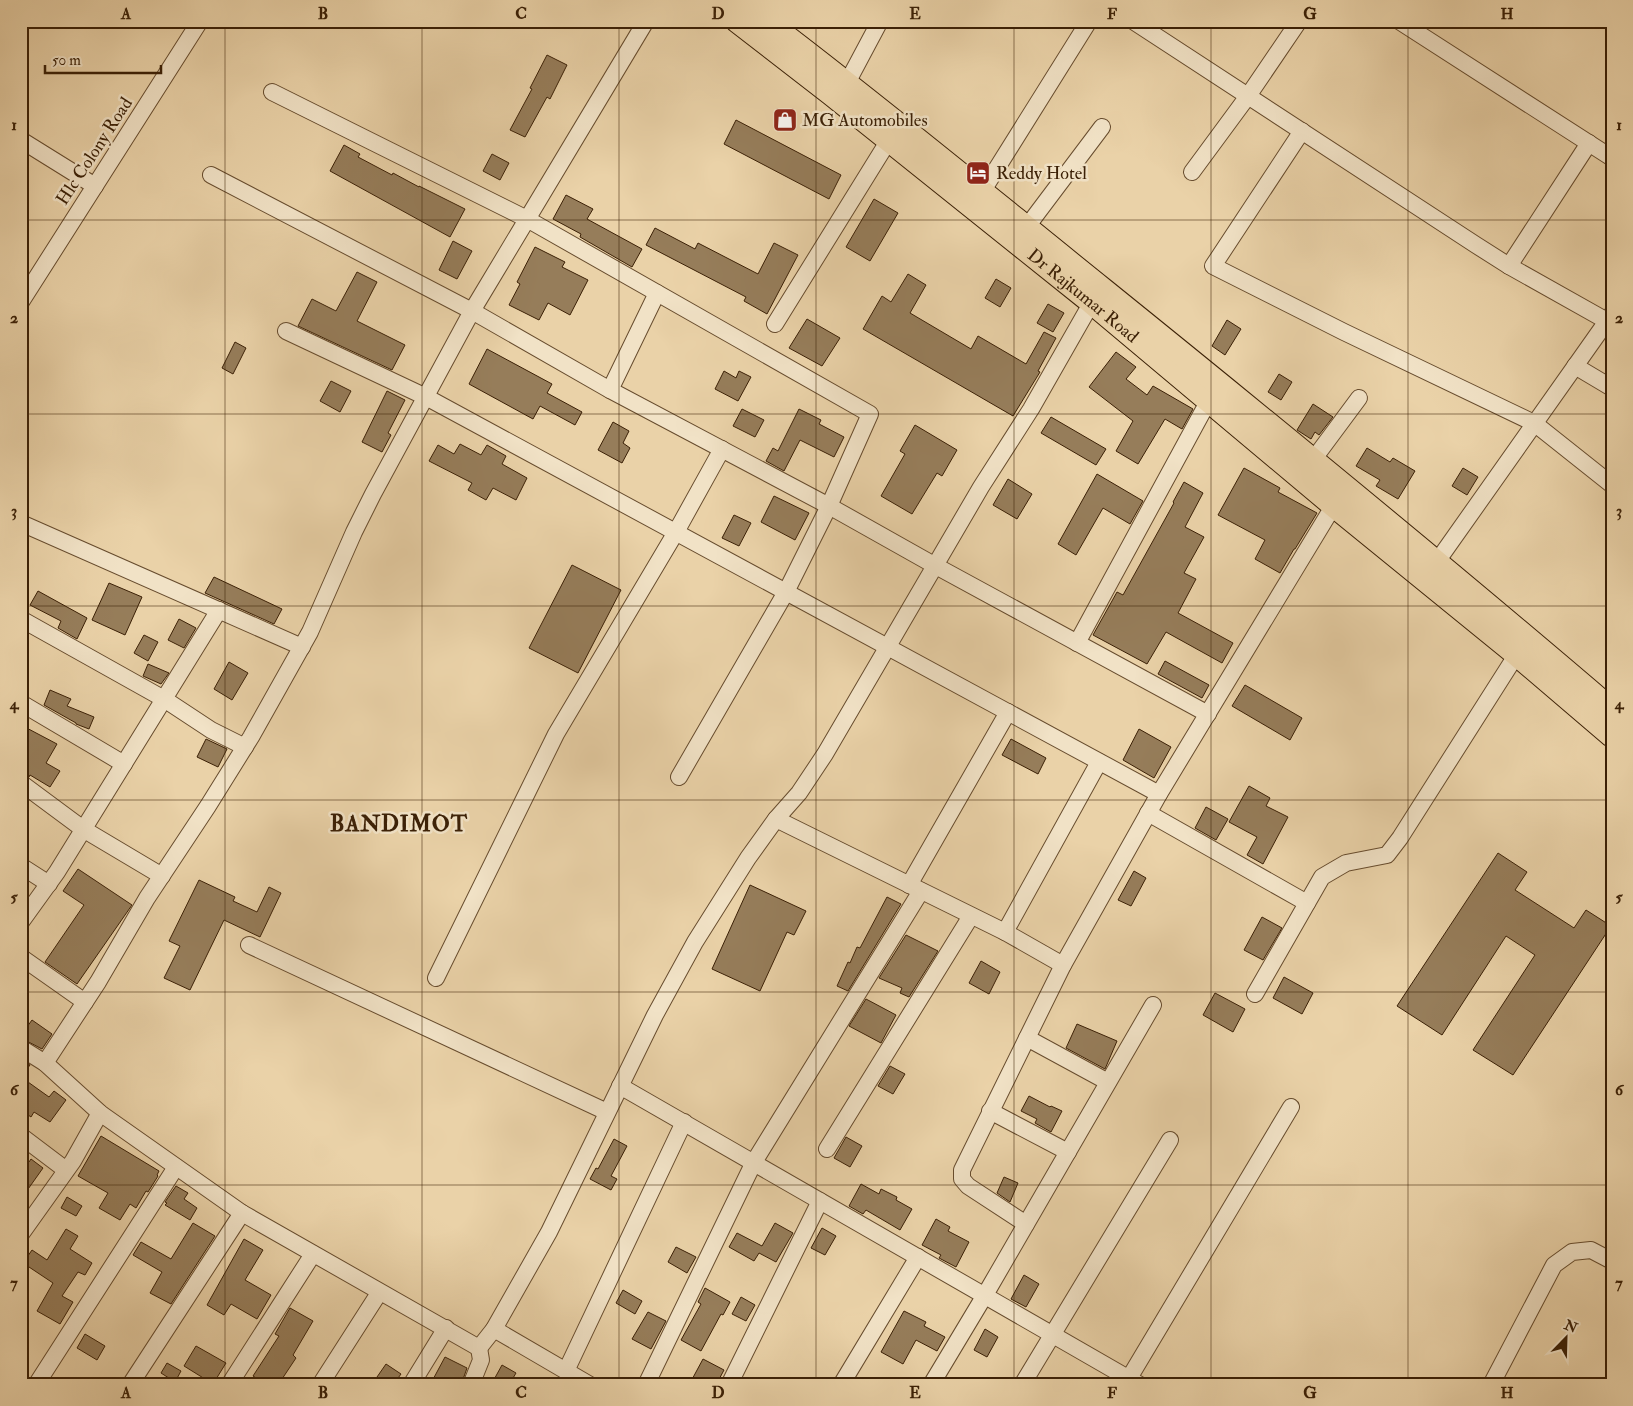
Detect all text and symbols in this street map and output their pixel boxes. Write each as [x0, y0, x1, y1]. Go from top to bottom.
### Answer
text: A [120, 4, 132, 24]
text: B [318, 4, 328, 24]
text: C [515, 4, 527, 24]
text: D [711, 4, 725, 24]
text: E [909, 4, 921, 24]
text: F [1107, 4, 1117, 24]
text: G [1303, 4, 1317, 24]
text: H [1500, 4, 1514, 24]
scale bar [45, 42, 161, 74]
text: 50 m [52, 51, 81, 70]
street label: Hlc Colony Road [51, 93, 138, 209]
shop icon: MG Automobiles [772, 107, 798, 133]
place label: MG Automobiles [802, 109, 928, 132]
text: 1 [11, 115, 17, 135]
text: 1 [1616, 115, 1622, 135]
hotel icon: Reddy Hotel [965, 160, 991, 186]
place label: Reddy Hotel [996, 162, 1087, 185]
street label: Dr Rajkumar Road [1022, 244, 1143, 348]
text: 2 [10, 308, 18, 328]
text: 2 [1615, 308, 1623, 328]
text: 3 [11, 501, 17, 521]
text: 3 [1616, 501, 1622, 521]
text: 4 [9, 694, 20, 714]
text: 4 [1614, 694, 1625, 714]
district label: BANDIMOT [330, 810, 468, 838]
text: 5 [10, 887, 18, 907]
text: 5 [1615, 887, 1623, 907]
text: 6 [10, 1080, 20, 1100]
text: 6 [1615, 1080, 1625, 1100]
text: 7 [10, 1273, 18, 1293]
text: 7 [1615, 1273, 1623, 1293]
north arrow [1540, 1314, 1590, 1364]
text: N [1561, 1316, 1580, 1337]
text: A [120, 1383, 132, 1403]
text: B [318, 1383, 328, 1403]
text: C [515, 1383, 527, 1403]
text: D [711, 1383, 725, 1403]
text: E [909, 1383, 921, 1403]
text: F [1107, 1383, 1117, 1403]
text: G [1303, 1383, 1317, 1403]
text: H [1500, 1383, 1514, 1403]

